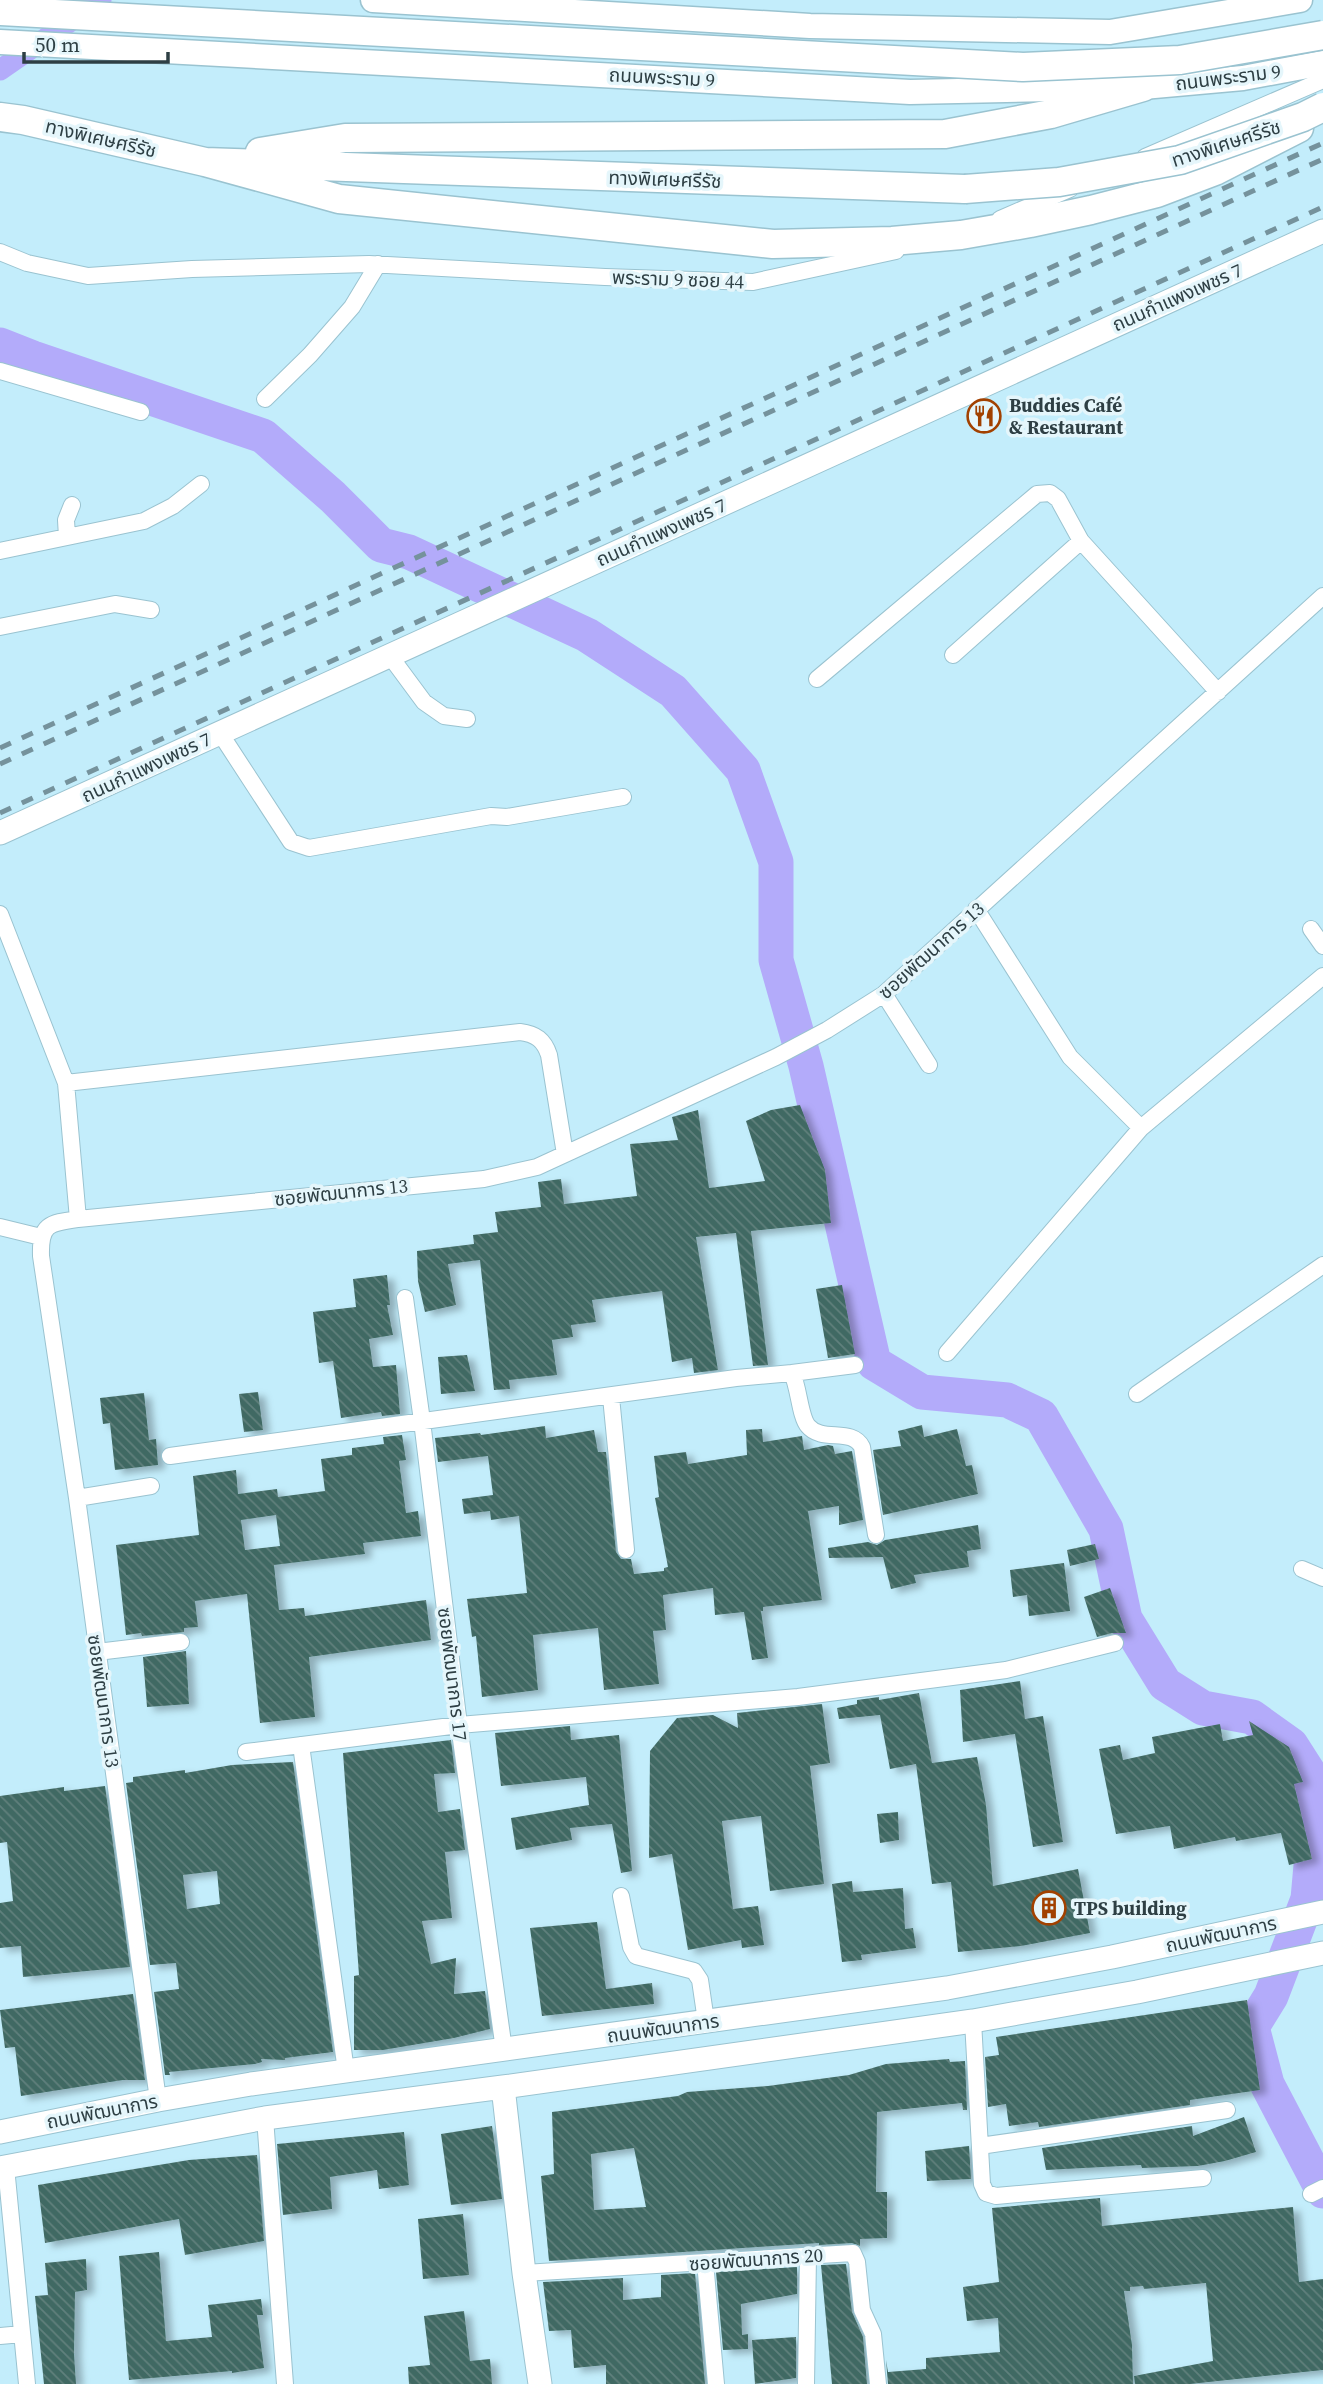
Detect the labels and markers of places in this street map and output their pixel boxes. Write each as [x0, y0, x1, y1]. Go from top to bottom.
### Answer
place label: Buddies Café & Restaurant [1009, 392, 1123, 440]
restaurant icon: Buddies Café & Restaurant [965, 397, 1003, 435]
building icon: TPS building [1030, 1889, 1068, 1927]
place label: TPS building [1074, 1895, 1187, 1921]

